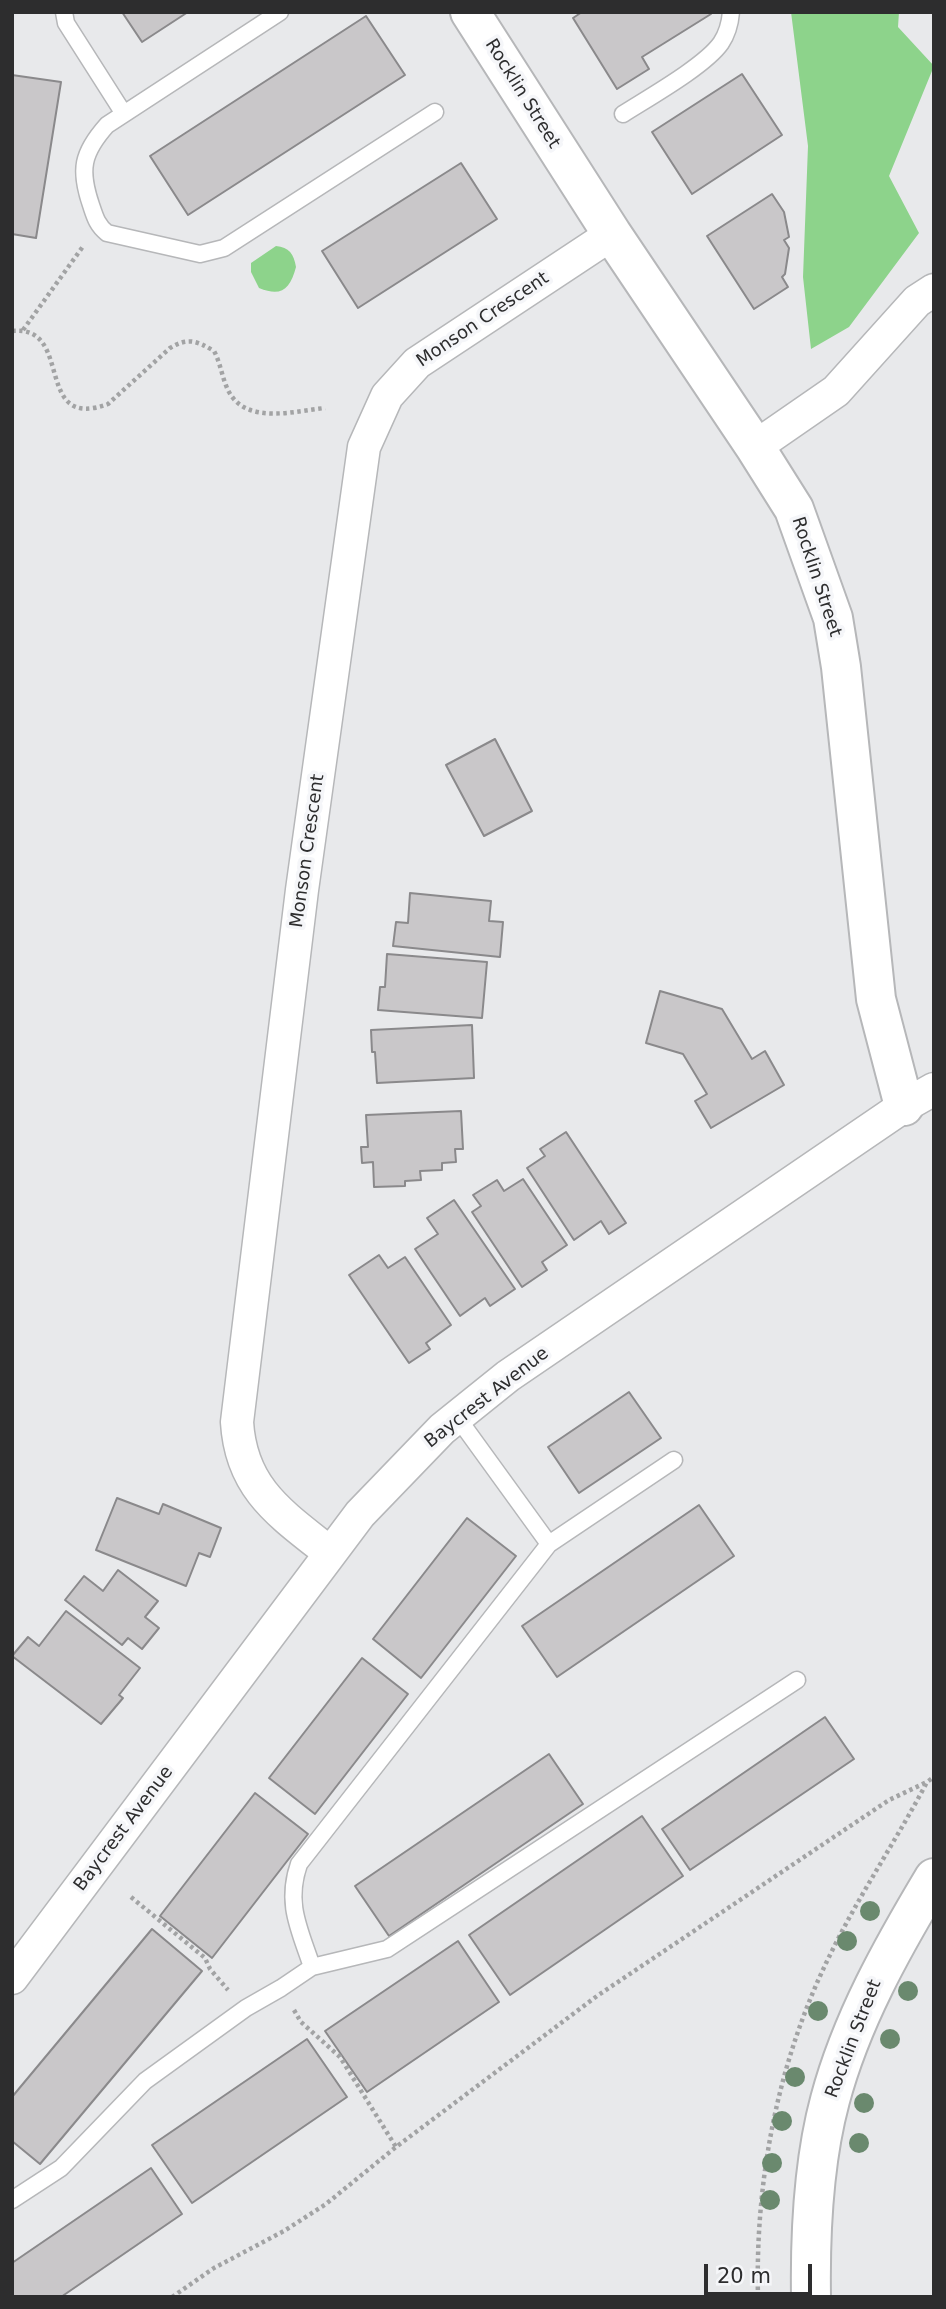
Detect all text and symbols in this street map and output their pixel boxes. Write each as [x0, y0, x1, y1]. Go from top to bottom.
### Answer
street label: Rocklin Street [480, 35, 564, 153]
street label: Monson Crescent [413, 268, 553, 372]
street label: Rocklin Street [786, 514, 846, 640]
street label: Monson Crescent [287, 773, 329, 929]
street label: Baycrest Avenue [421, 1343, 553, 1453]
street label: Baycrest Avenue [70, 1762, 178, 1896]
street label: Rocklin Street [822, 1977, 886, 2101]
scale bar [708, 2250, 816, 2294]
text: 20 m [717, 2264, 771, 2288]

